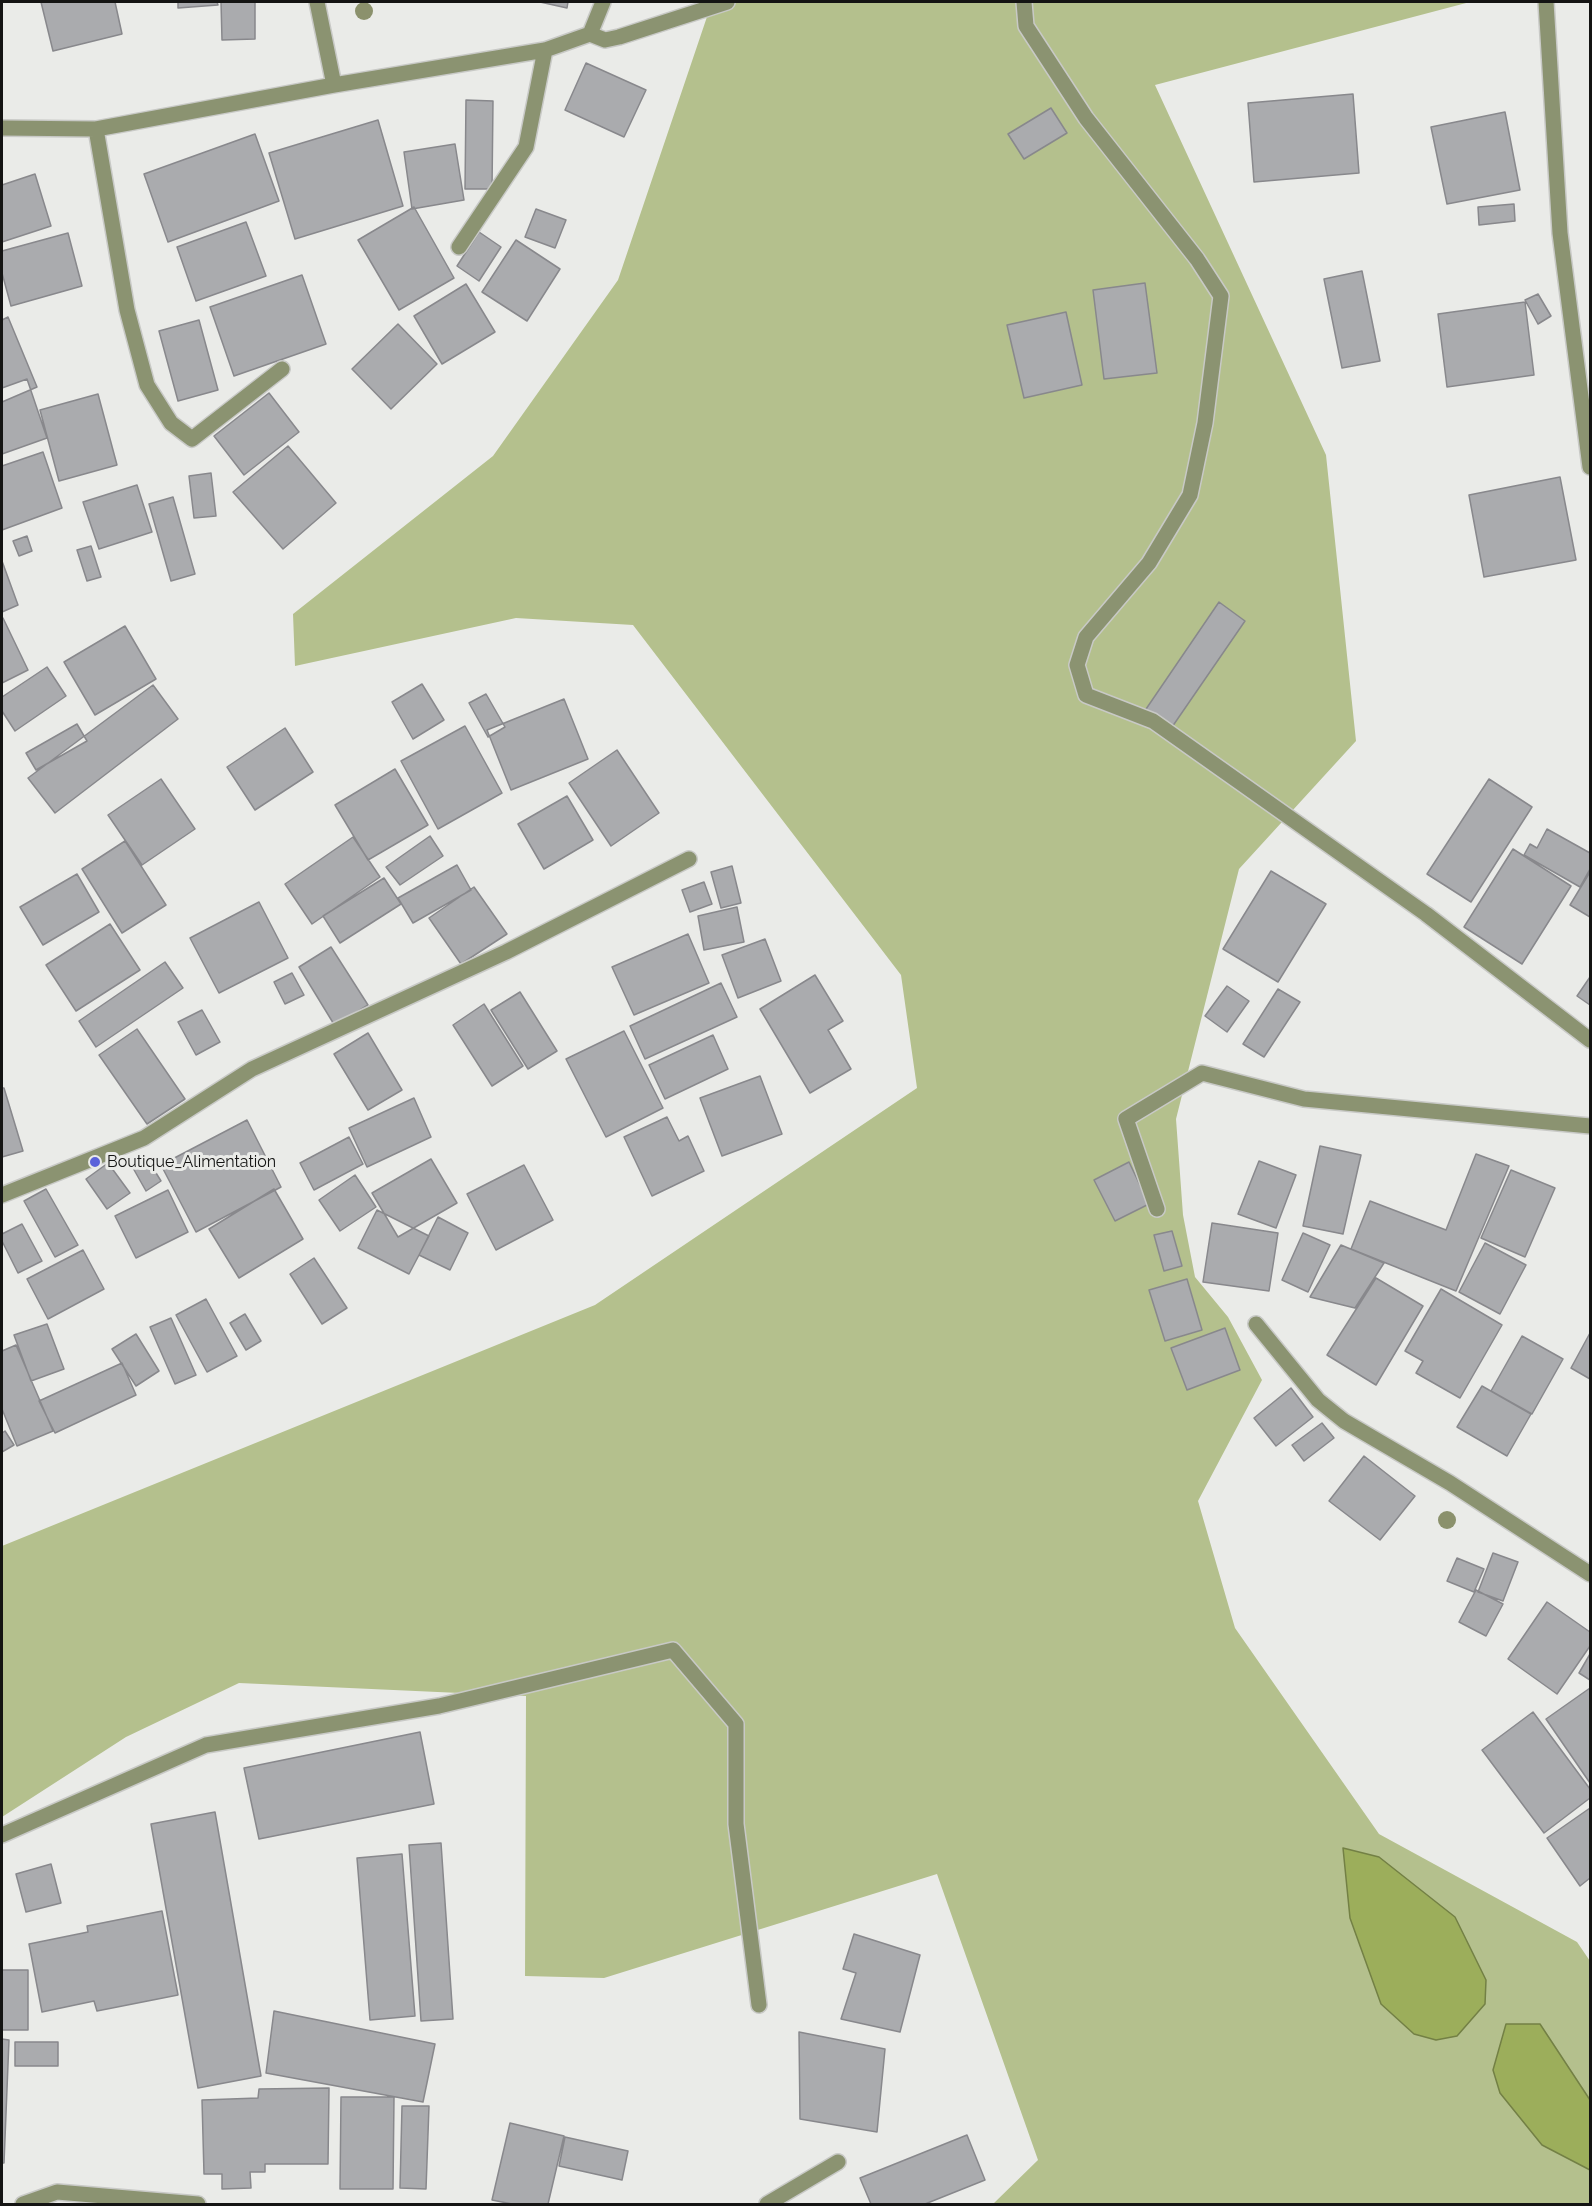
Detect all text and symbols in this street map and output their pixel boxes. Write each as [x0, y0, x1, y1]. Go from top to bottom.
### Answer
place label: Boutique_Alimentation [107, 1152, 276, 1172]
marker: Boutique_Alimentation [88, 1155, 102, 1169]

